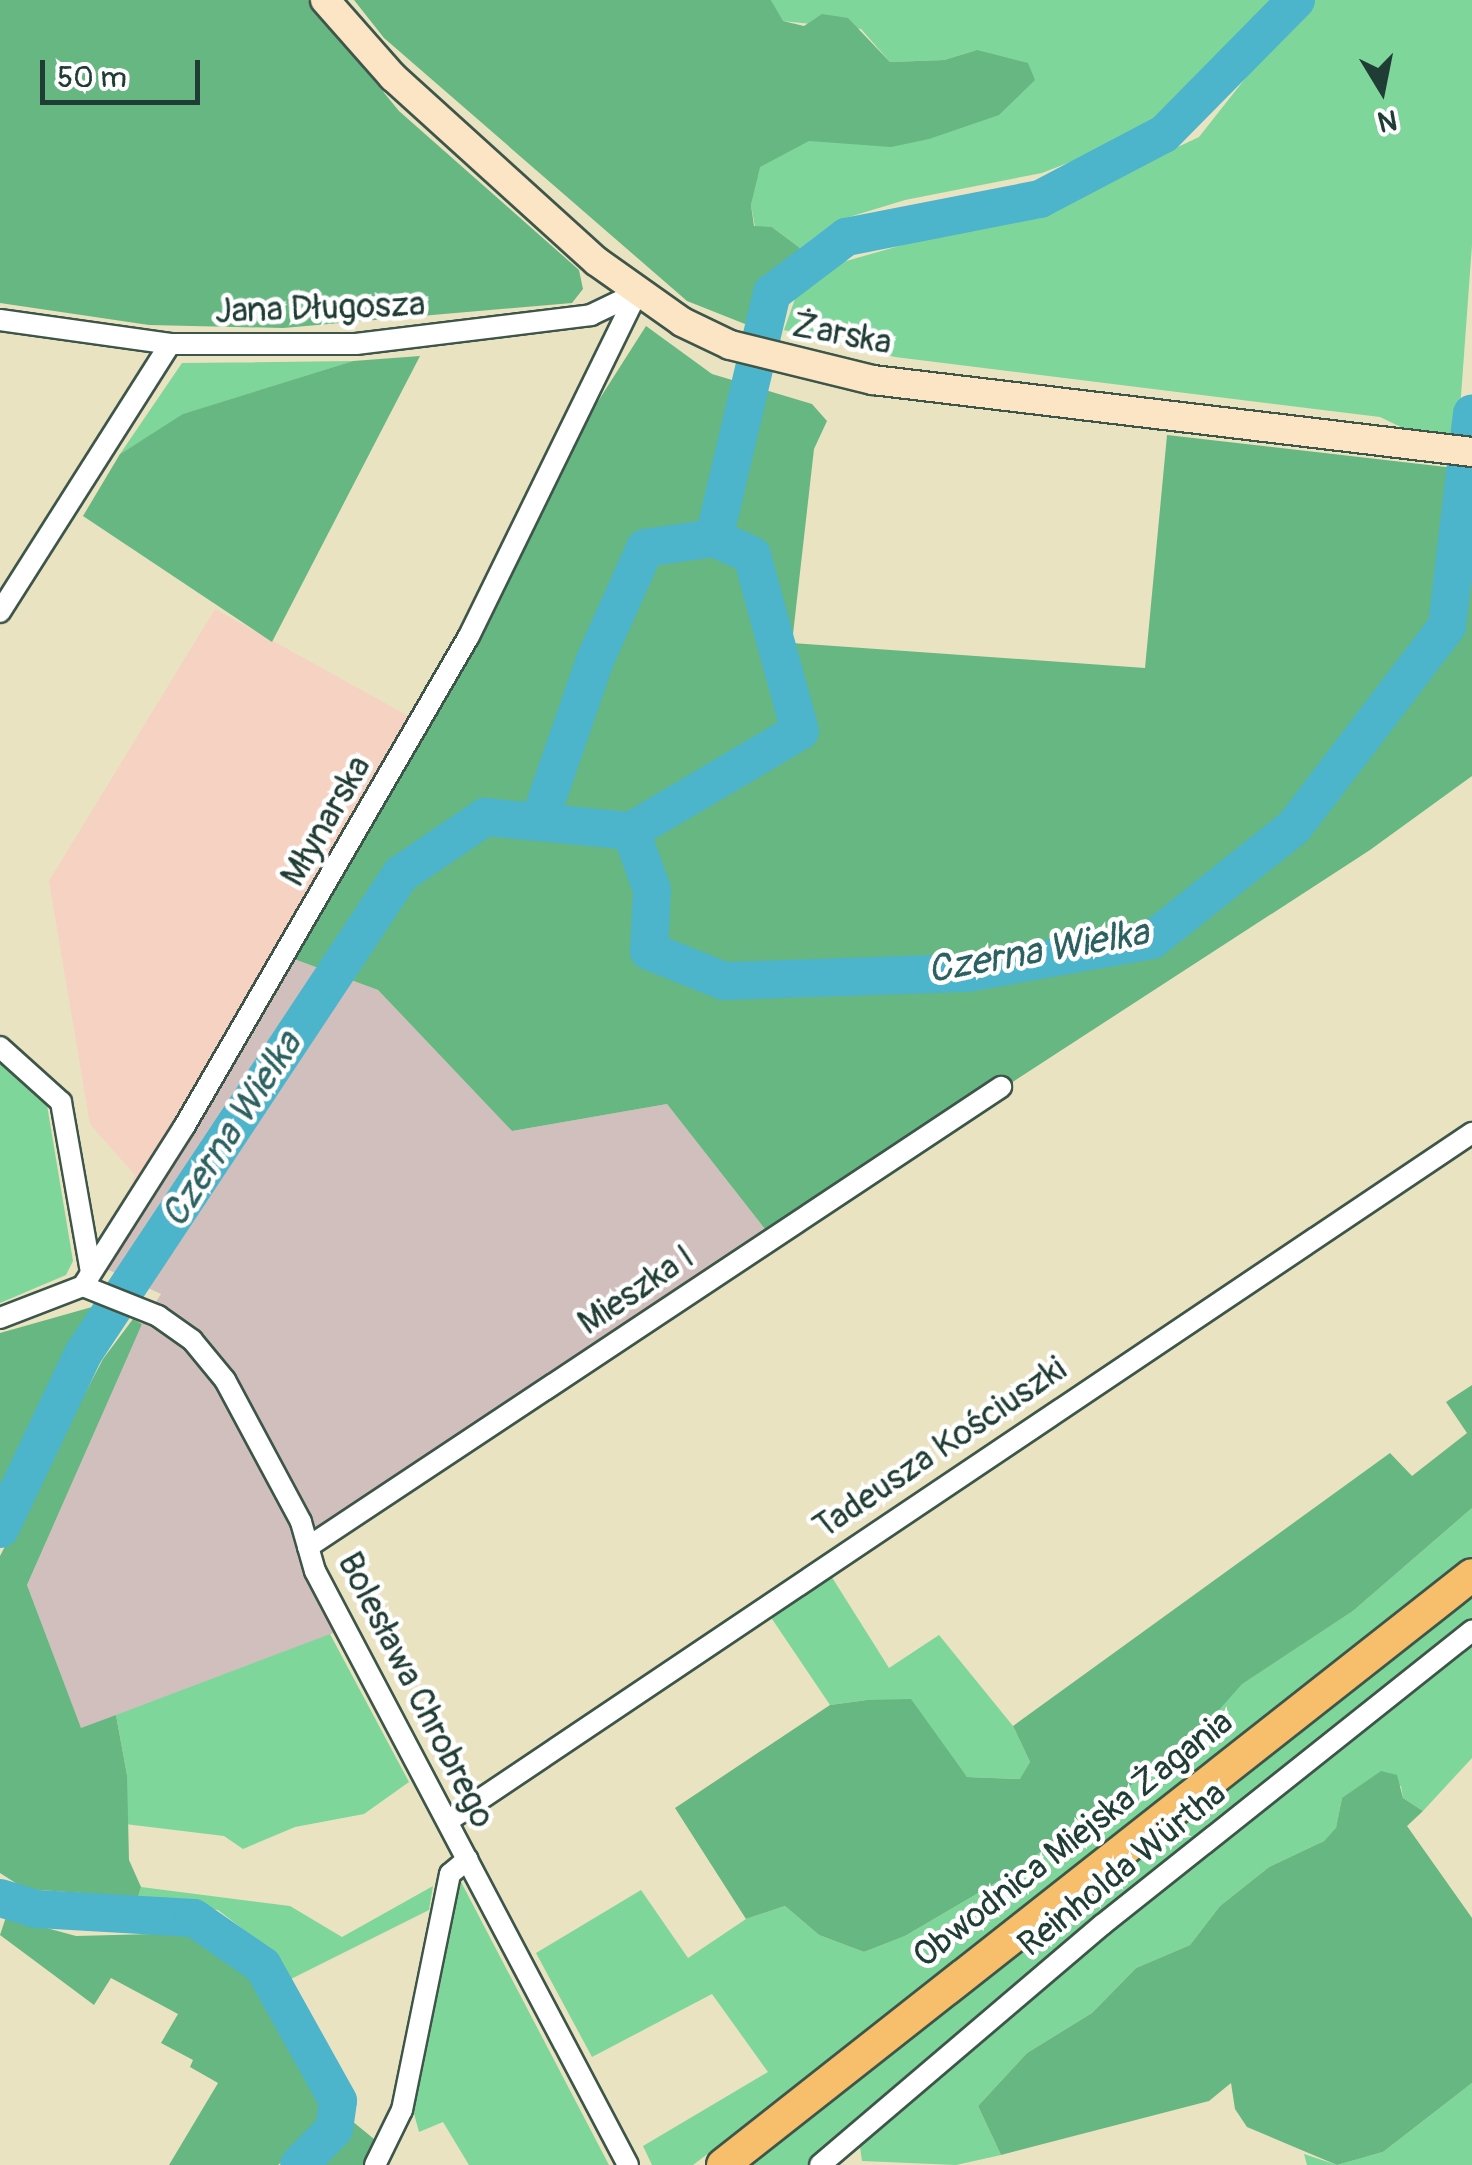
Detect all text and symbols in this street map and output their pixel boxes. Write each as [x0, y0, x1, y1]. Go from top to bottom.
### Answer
scale bar [45, 40, 205, 102]
north arrow [1332, 40, 1432, 140]
text: 50 m [57, 59, 127, 96]
text: N [1375, 101, 1400, 139]
street label: Jana Długosza [214, 283, 426, 333]
street label: Żarska [789, 304, 895, 364]
street label: Młynarska [272, 748, 380, 894]
water label: Czerna Wielka [924, 910, 1152, 994]
water label: Czerna Wielka [152, 1024, 312, 1236]
street label: Mieszka I [570, 1236, 702, 1344]
street label: Tadeusza Kościuszki [806, 1348, 1074, 1548]
street label: Bolesława Chrobrego [328, 1545, 504, 1835]
street label: Obwodnica Miejska Żagania [905, 1701, 1241, 1977]
street label: Reinholda Würtha [1010, 1772, 1234, 1966]

